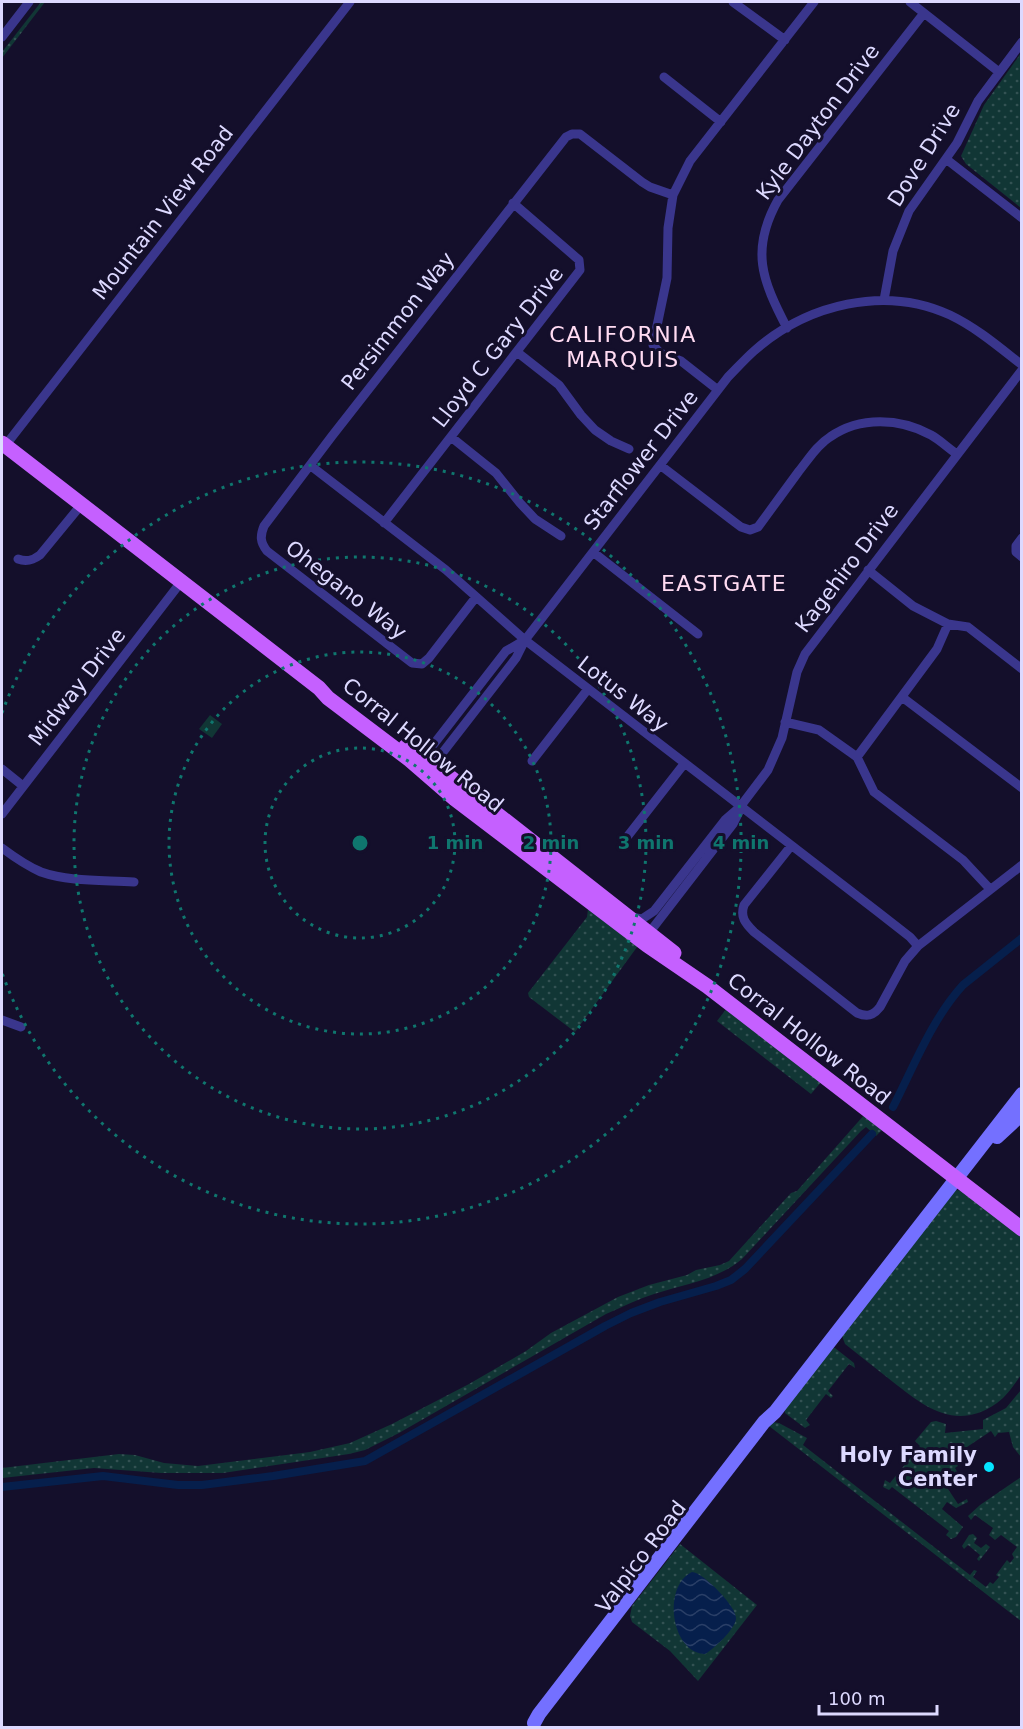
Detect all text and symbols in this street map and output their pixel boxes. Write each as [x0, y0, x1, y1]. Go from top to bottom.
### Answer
street label: Kyle Dayton Drive [752, 39, 884, 205]
street label: Dove Drive [883, 99, 965, 211]
street label: Mountain View Road [88, 121, 238, 305]
street label: Persimmon Way [337, 247, 459, 395]
street label: Lloyd C Gary Drive [428, 262, 568, 432]
district label: CALIFORNIA MARQUIS [549, 322, 697, 372]
street label: Starflower Drive [579, 385, 703, 535]
street label: Kagehiro Drive [791, 499, 903, 637]
street label: Ohegano Way [281, 535, 411, 645]
district label: EASTGATE [661, 571, 787, 596]
street label: Midway Drive [24, 623, 130, 751]
street label: Lotus Way [573, 651, 673, 737]
street label: Corral Hollow Road [338, 673, 508, 817]
text: 1 min [427, 832, 483, 853]
text: 2 min [523, 832, 579, 853]
text: 3 min [618, 832, 674, 853]
text: 4 min [713, 832, 769, 853]
centre of rings [350, 833, 370, 853]
street label: Corral Hollow Road [723, 968, 895, 1110]
place label: Holy Family Center [840, 1443, 978, 1491]
marker: Holy Family Center [982, 1460, 996, 1474]
street label: Valpico Road [591, 1496, 691, 1618]
scale bar [819, 1678, 938, 1716]
text: 100 m [828, 1688, 886, 1709]

